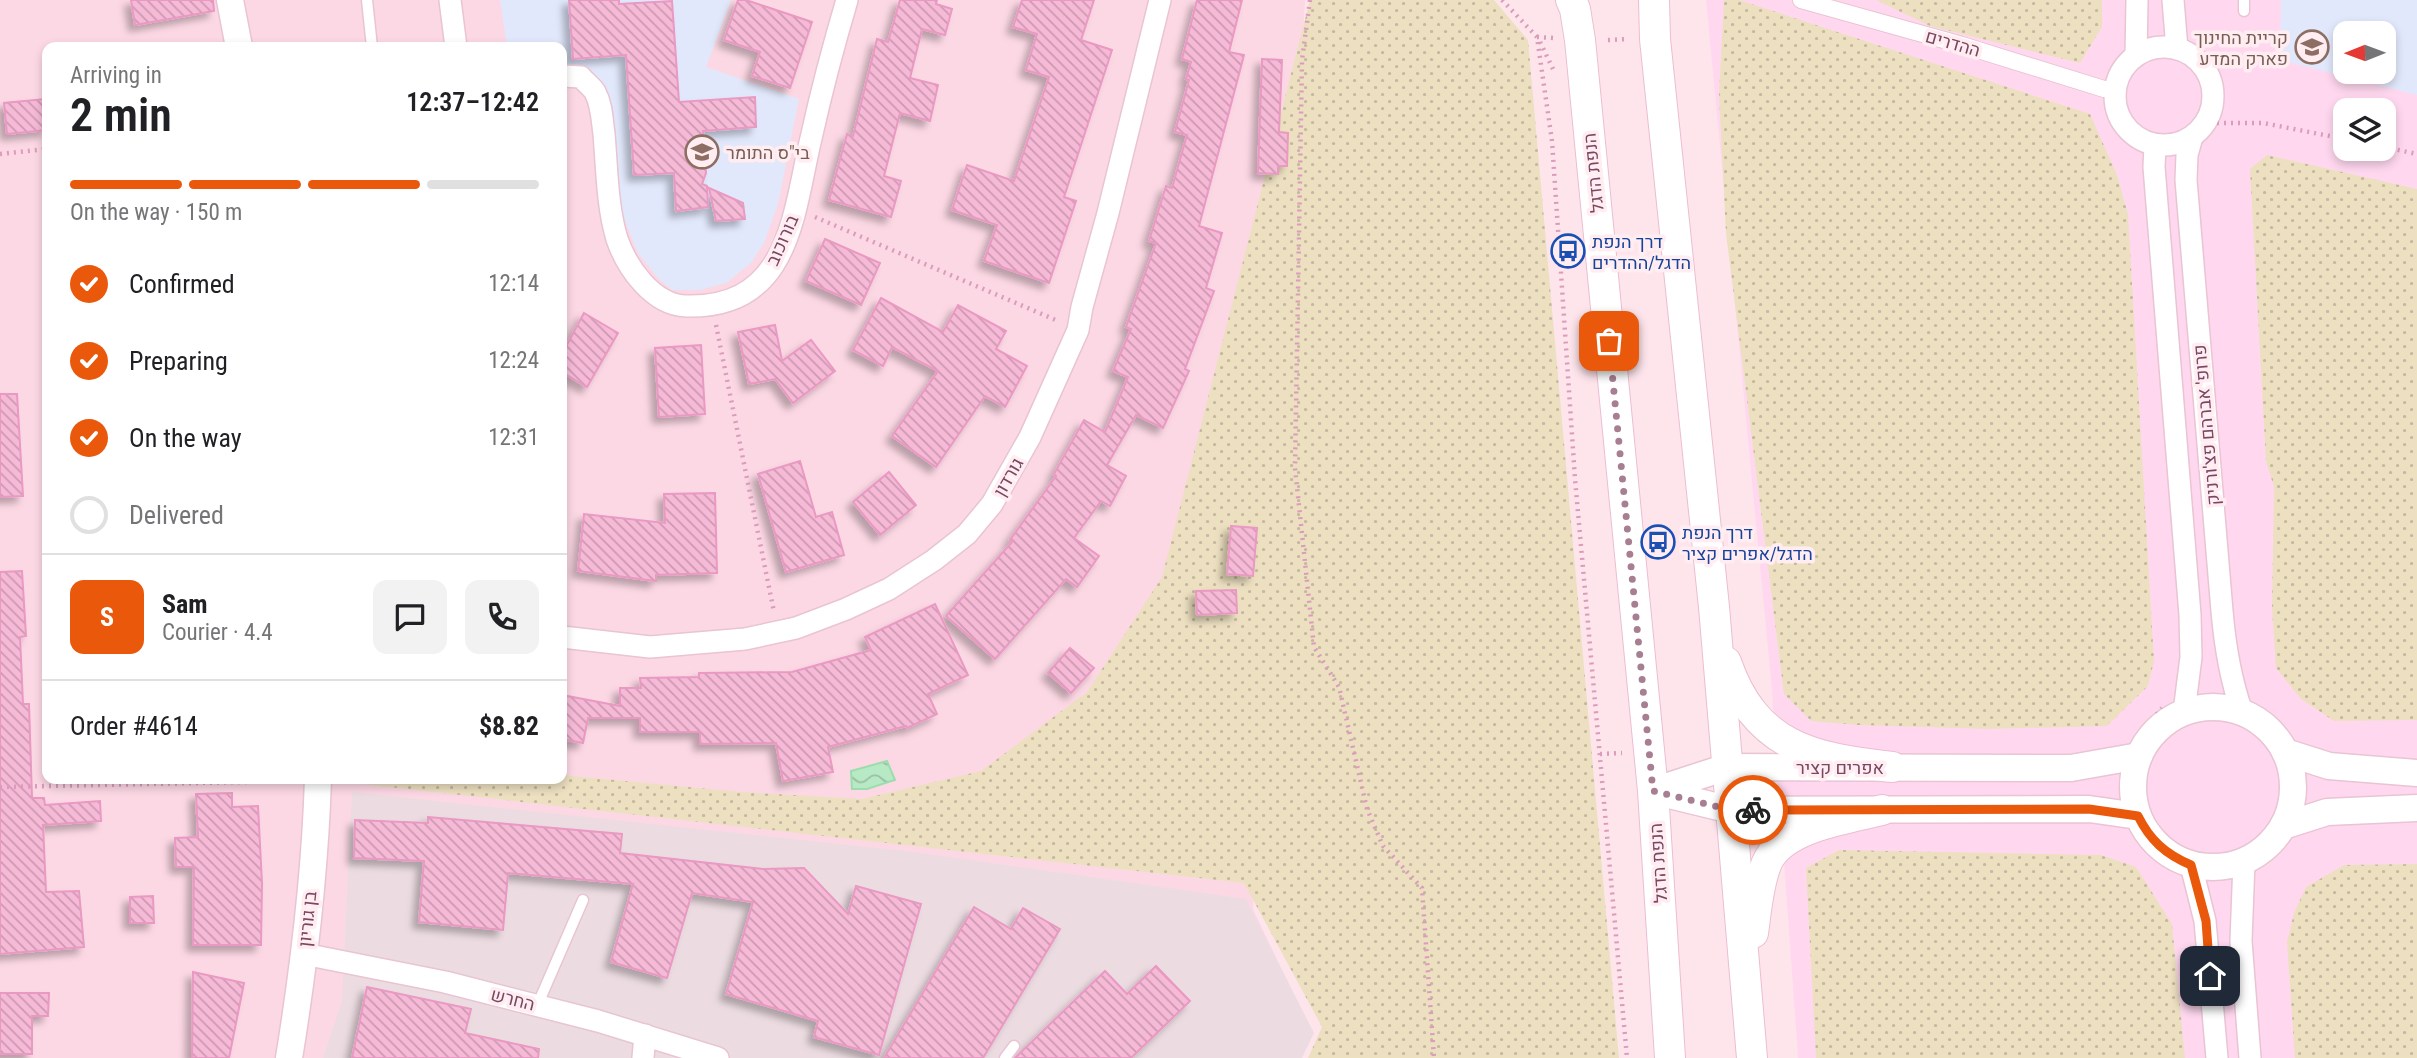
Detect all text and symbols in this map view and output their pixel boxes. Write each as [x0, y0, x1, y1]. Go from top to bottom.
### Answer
north arrow [2333, 21, 2396, 84]
map controls [2333, 21, 2396, 161]
street label: ההדרים [1923, 25, 1983, 61]
place label: קריית החינוך פארק המדע [2194, 27, 2288, 69]
school or university icon: קריית החינוך פארק המדע [2293, 28, 2331, 66]
text: Arriving in [70, 62, 162, 89]
text: 12:37–12:42 [406, 87, 539, 117]
text: 2 min [70, 88, 172, 142]
button: layers [2333, 98, 2396, 161]
street label: הנפת הדגל [1578, 132, 1608, 214]
school or university icon: בי"ס התומר [683, 133, 721, 171]
place label: בי"ס התומר [726, 142, 810, 163]
text: On the way · 150 m [70, 199, 242, 226]
street label: בורוכוב [762, 211, 803, 269]
place label: דרך הנפת הדגל/ההדרים [1592, 231, 1691, 273]
bus stop icon: דרך הנפת הדגל/ההדרים [1549, 232, 1587, 270]
icon: check [70, 265, 108, 303]
text: Confirmed [129, 269, 235, 299]
text: 12:14 [488, 270, 539, 297]
pin [1579, 311, 1639, 371]
icon: bag [1590, 322, 1628, 360]
icon: check [70, 342, 108, 380]
street label: פרופ' אברהם פצ'ורניק [2188, 344, 2224, 506]
text: Preparing [129, 346, 228, 376]
text: 12:24 [488, 347, 539, 374]
icon: check [70, 419, 108, 457]
text: On the way [129, 423, 242, 453]
text: 12:31 [488, 424, 539, 451]
street label: גורדון [989, 454, 1027, 500]
text: Delivered [129, 500, 224, 530]
place label: דרך הנפת הדגל/אפרים קציר [1682, 522, 1813, 564]
bus stop icon: דרך הנפת הדגל/אפרים קציר [1639, 523, 1677, 561]
button: chat [373, 580, 447, 654]
button: phone [465, 580, 539, 654]
text: Sam [162, 589, 208, 619]
text: S [100, 602, 114, 632]
text: Courier · 4.4 [162, 619, 273, 646]
text: Order #4614 [70, 711, 198, 741]
text: $8.82 [479, 711, 539, 741]
street label: אפרים קציר [1796, 757, 1884, 778]
courier [1718, 775, 1788, 845]
icon: bike [1734, 791, 1772, 829]
street label: הנפת הדגל [1645, 822, 1671, 904]
street label: בן גוריון [294, 890, 320, 948]
pin [2180, 946, 2240, 1006]
icon: home [2191, 957, 2229, 995]
street label: החרש [489, 983, 537, 1015]

